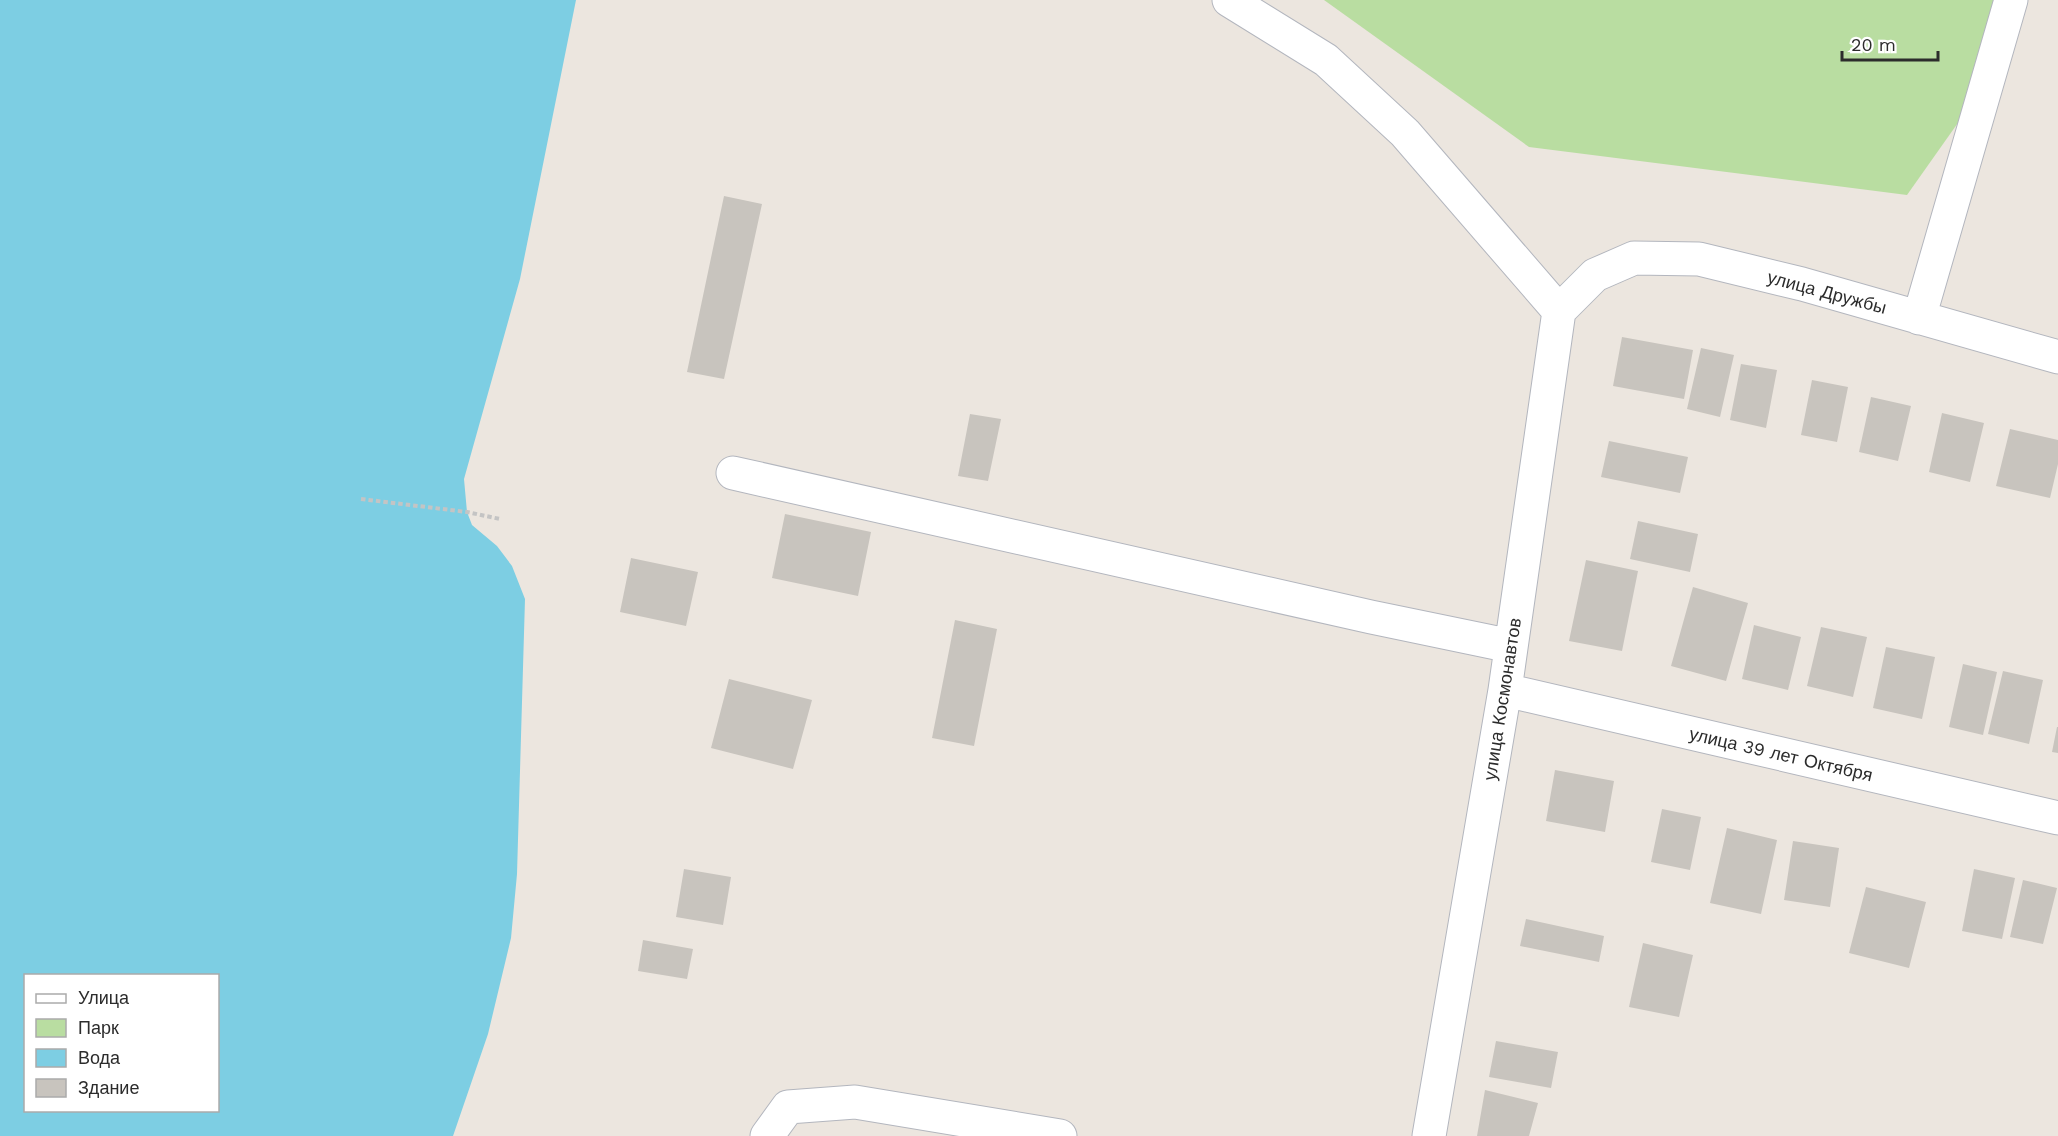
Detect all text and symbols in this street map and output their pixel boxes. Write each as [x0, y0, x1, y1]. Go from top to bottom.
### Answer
scale bar [1842, 24, 1938, 62]
text: 20 m [1851, 34, 1896, 55]
street label: улица Дружбы [1765, 266, 1889, 318]
street label: улица Космонавтов [1479, 616, 1525, 782]
street label: улица 39 лет Октября [1687, 723, 1875, 785]
legend [24, 974, 219, 1112]
text: Улица [78, 987, 130, 1008]
text: Парк [78, 1017, 119, 1038]
text: Вода [78, 1047, 121, 1068]
text: Здание [78, 1077, 139, 1098]

